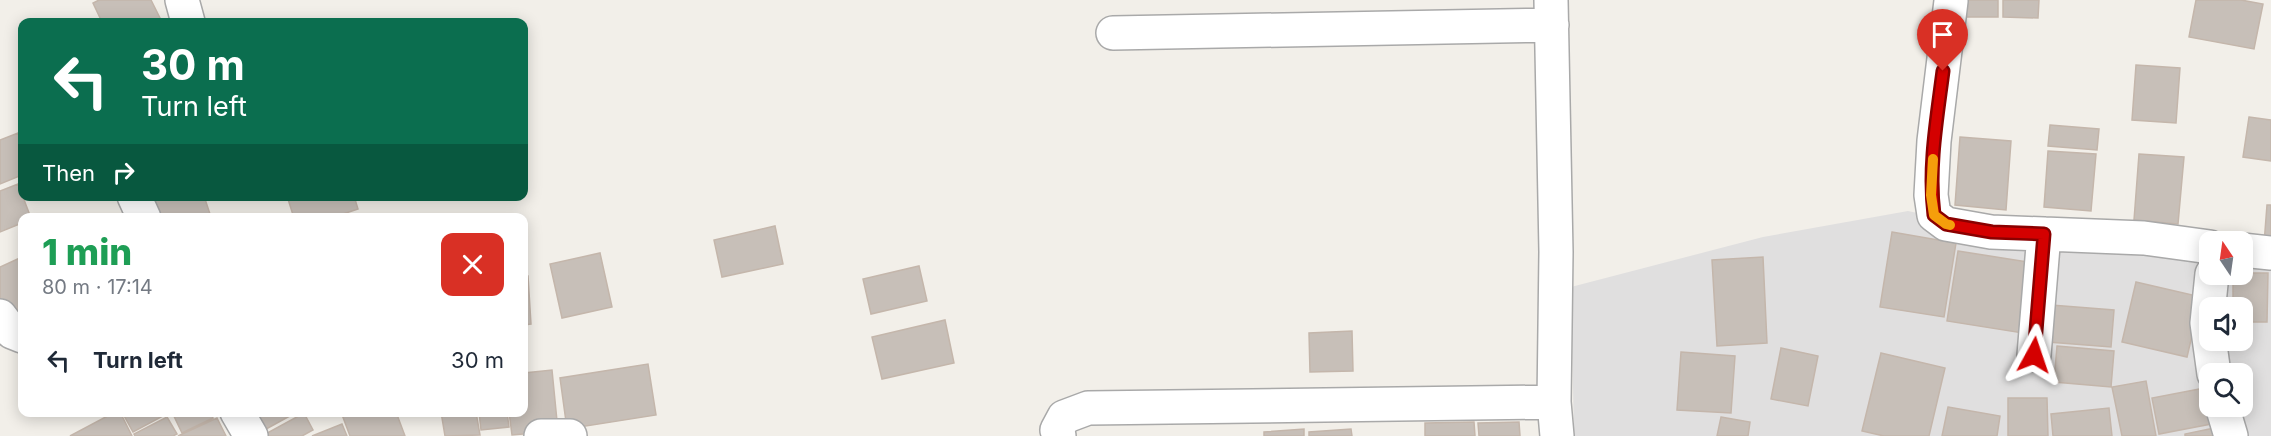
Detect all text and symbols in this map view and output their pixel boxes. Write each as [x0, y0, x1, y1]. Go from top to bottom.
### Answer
pin [1917, 9, 1968, 71]
icon: arrive [1926, 18, 1959, 51]
text: 30 m [141, 39, 245, 90]
icon: left [42, 42, 120, 120]
text: Turn left [141, 90, 247, 123]
icon: right [107, 156, 140, 189]
text: Then [42, 160, 95, 186]
text: 1 min [42, 230, 132, 274]
north arrow [2199, 231, 2253, 285]
map controls [2199, 231, 2253, 417]
button: close [441, 233, 504, 296]
text: 80 m · 17:14 [42, 275, 153, 299]
button: sound [2199, 297, 2253, 351]
position arrow [2002, 323, 2066, 387]
icon: left [42, 344, 75, 377]
text: Turn left [93, 347, 183, 373]
text: 30 m [451, 347, 504, 373]
button: search [2199, 363, 2253, 417]

